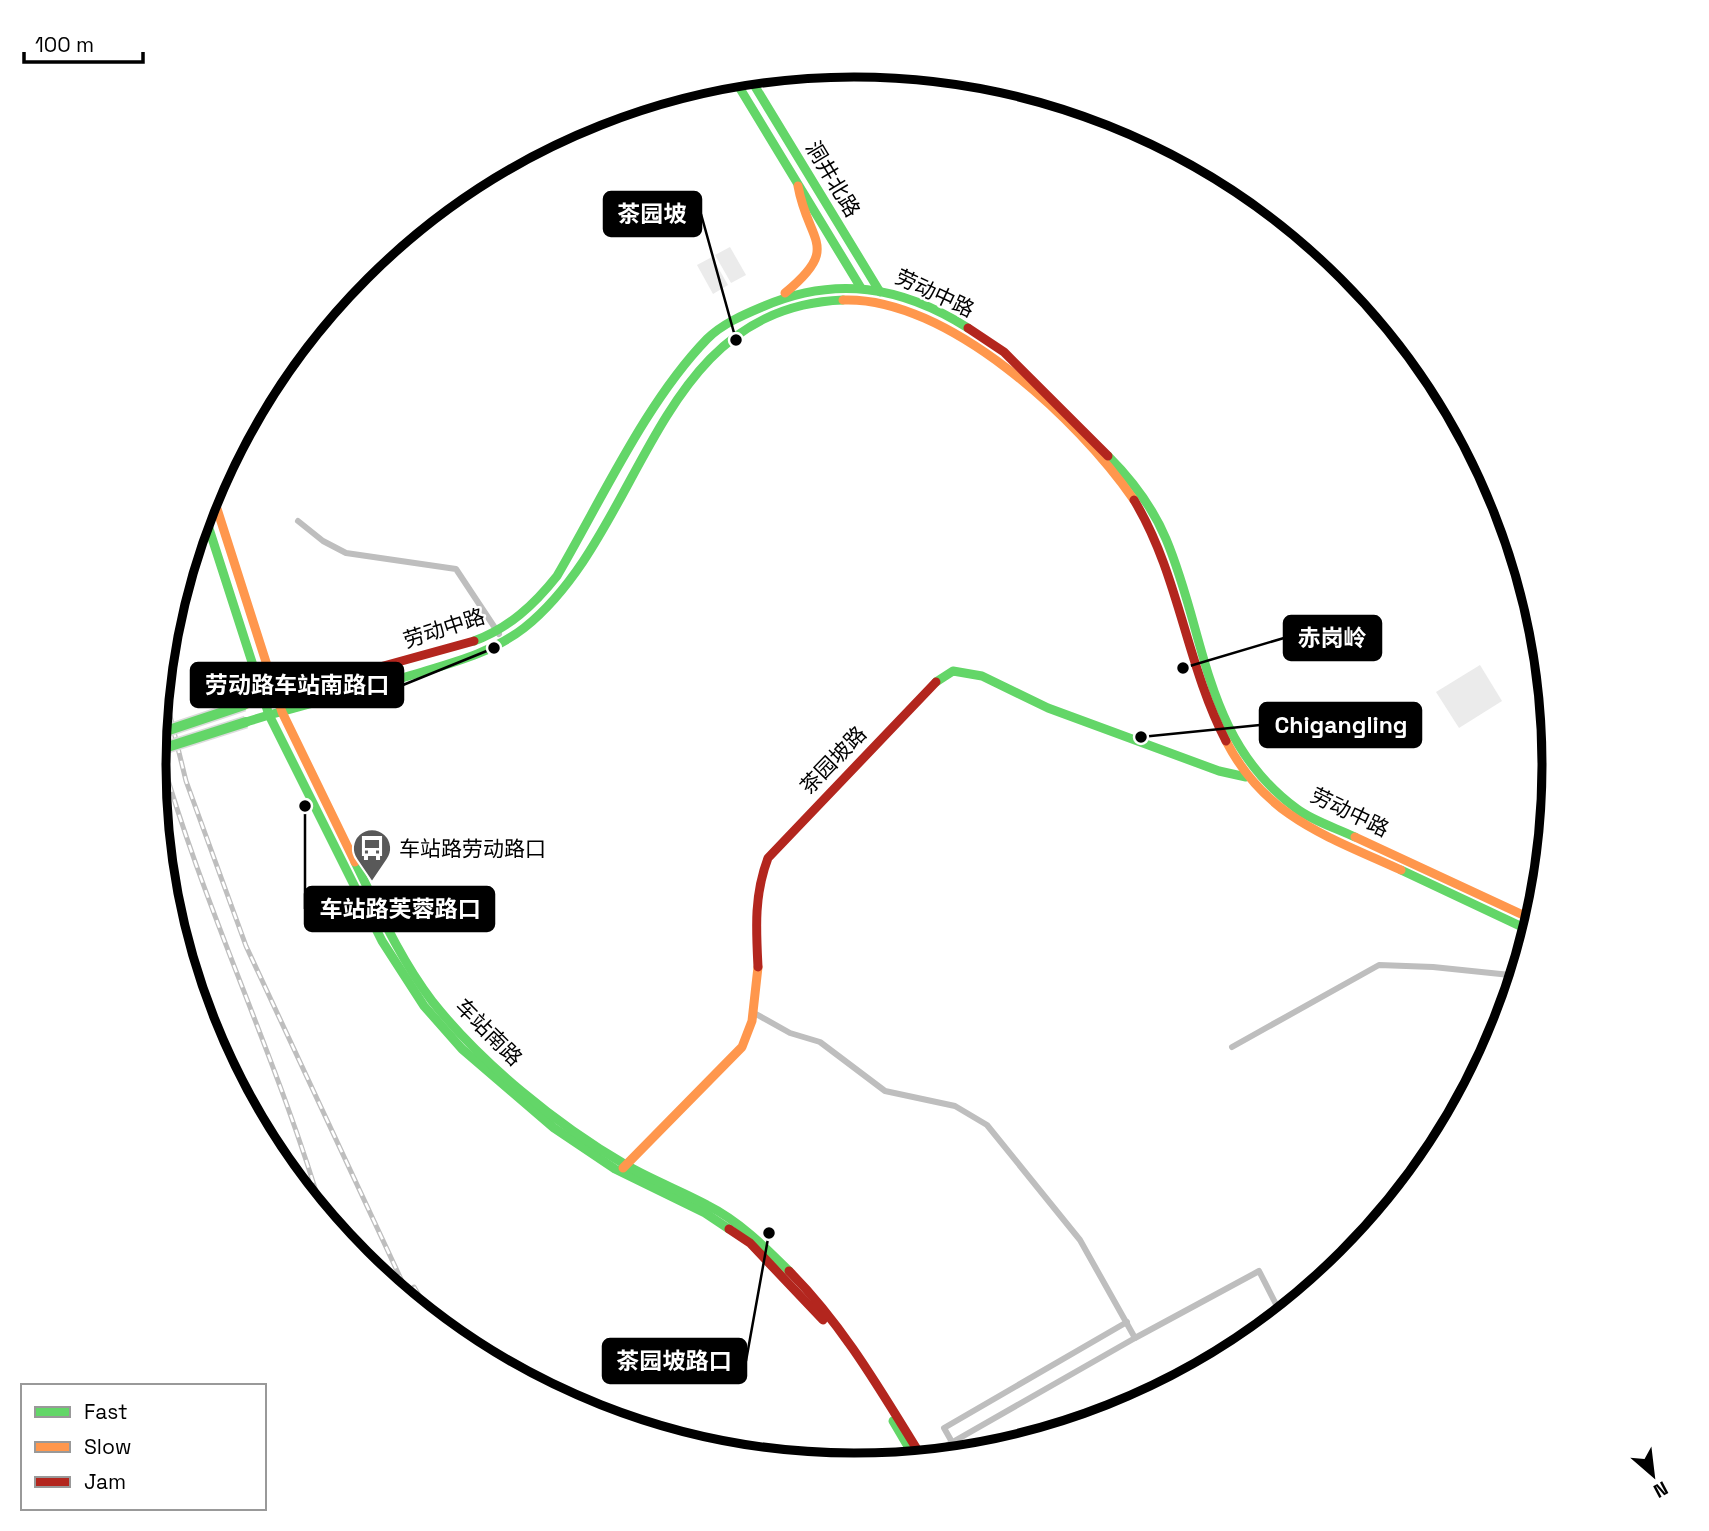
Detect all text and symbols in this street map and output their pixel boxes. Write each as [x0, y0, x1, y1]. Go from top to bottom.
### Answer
scale bar [24, 21, 144, 65]
text: 100 m [35, 31, 94, 58]
street label: 洞井北路 [800, 136, 866, 222]
callout: 茶园坡 [604, 192, 701, 236]
text: 茶园坡 [618, 199, 687, 229]
street label: 劳动中路 [891, 263, 979, 323]
street label: 劳动中路 [400, 602, 488, 654]
callout: 赤岗岭 [1284, 616, 1381, 660]
text: 赤岗岭 [1298, 623, 1367, 653]
callout: 劳动路车站南路口 [191, 663, 403, 707]
text: 劳动路车站南路口 [205, 670, 389, 700]
callout: Chigangling [1260, 703, 1421, 747]
text: Chigangling [1275, 710, 1408, 740]
street label: 茶园坡路 [794, 720, 872, 800]
street label: 劳动中路 [1306, 781, 1394, 843]
bus stop icon: 车站路劳动路口 [351, 827, 393, 882]
place label: 车站路劳动路口 [399, 835, 546, 862]
callout: 车站路芙蓉路口 [305, 887, 494, 931]
text: 车站路芙蓉路口 [320, 894, 481, 924]
street label: 车站南路 [450, 993, 528, 1071]
callout: 茶园坡路口 [603, 1339, 746, 1383]
text: 茶园坡路口 [617, 1346, 732, 1376]
legend [21, 1384, 266, 1510]
text: Fast [84, 1398, 128, 1425]
text: Slow [84, 1433, 132, 1460]
north arrow [1618, 1440, 1688, 1510]
text: Jam [84, 1468, 126, 1495]
text: N [1649, 1476, 1672, 1504]

